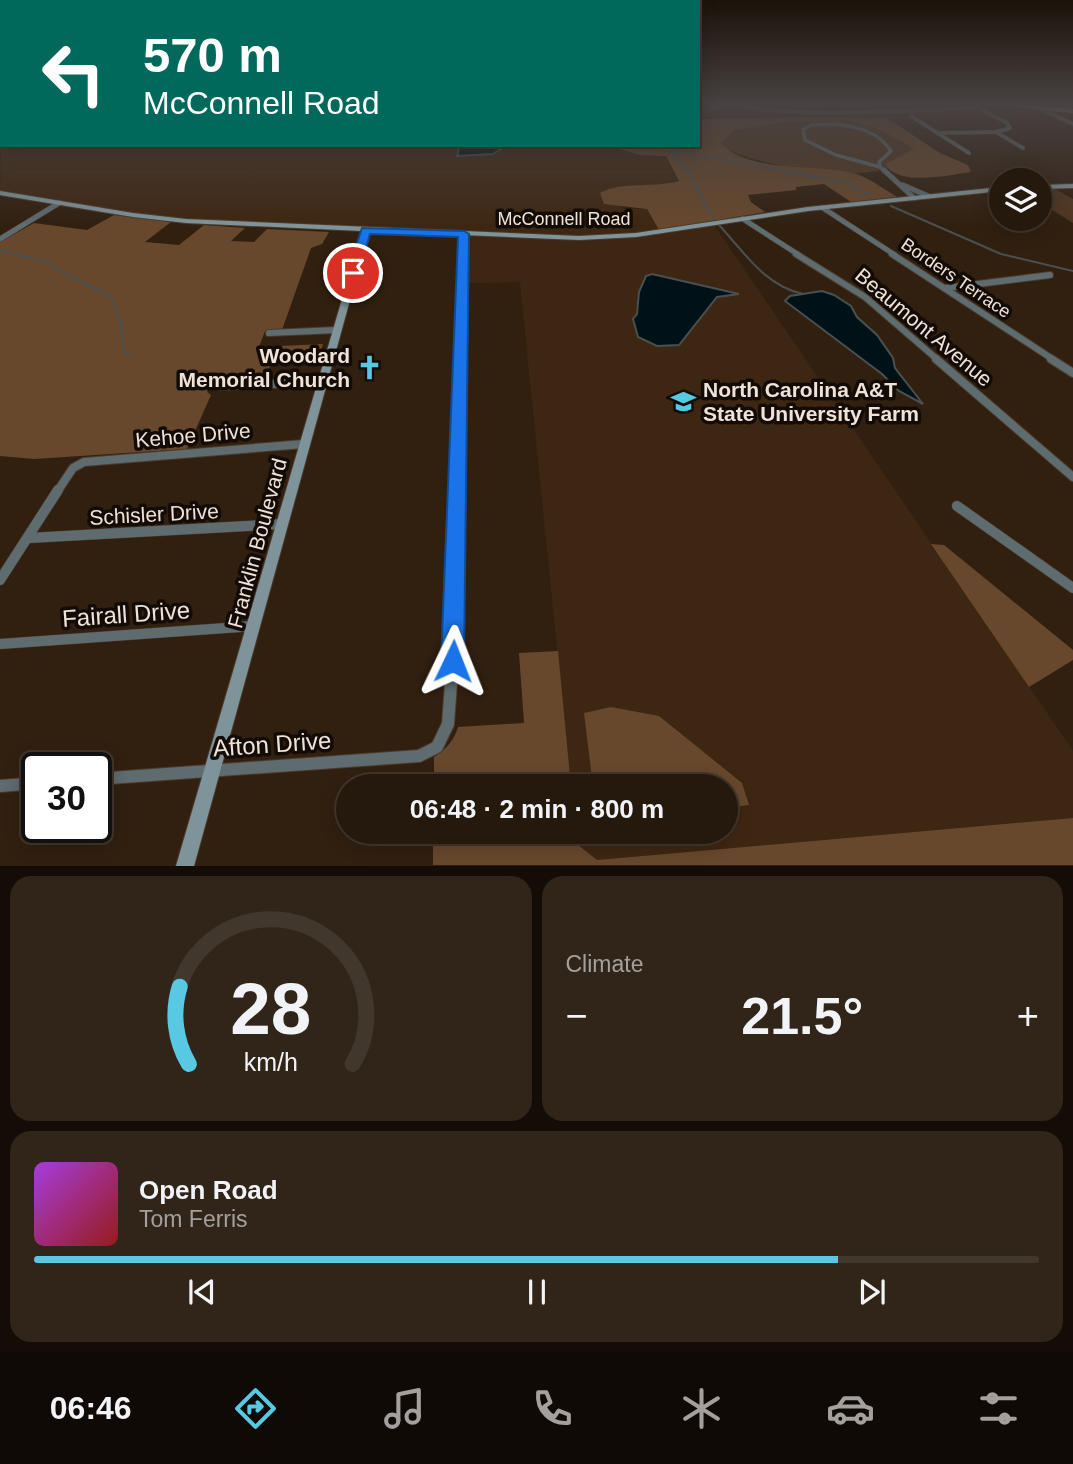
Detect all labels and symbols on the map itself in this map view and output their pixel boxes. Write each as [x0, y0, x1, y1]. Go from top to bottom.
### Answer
street label: McConnell Road [497, 209, 631, 229]
street label: Borders Terrace [897, 234, 1015, 322]
pin [323, 243, 383, 303]
street label: Beaumont Avenue [851, 263, 997, 391]
place label: Woodard Memorial Church [178, 344, 350, 391]
church icon: Woodard Memorial Church [356, 353, 384, 381]
place label: North Carolina A&T State University Farm [703, 378, 919, 425]
school or university icon: North Carolina A&T State University Farm [669, 387, 697, 415]
street label: Kehoe Drive [134, 419, 252, 451]
street label: Franklin Boulevard [223, 455, 291, 631]
street label: Schisler Drive [89, 499, 219, 529]
street label: Fairall Drive [61, 596, 191, 632]
position arrow [416, 624, 490, 698]
street label: Afton Drive [212, 726, 332, 762]
speed limit sign: 30 [21, 752, 112, 843]

